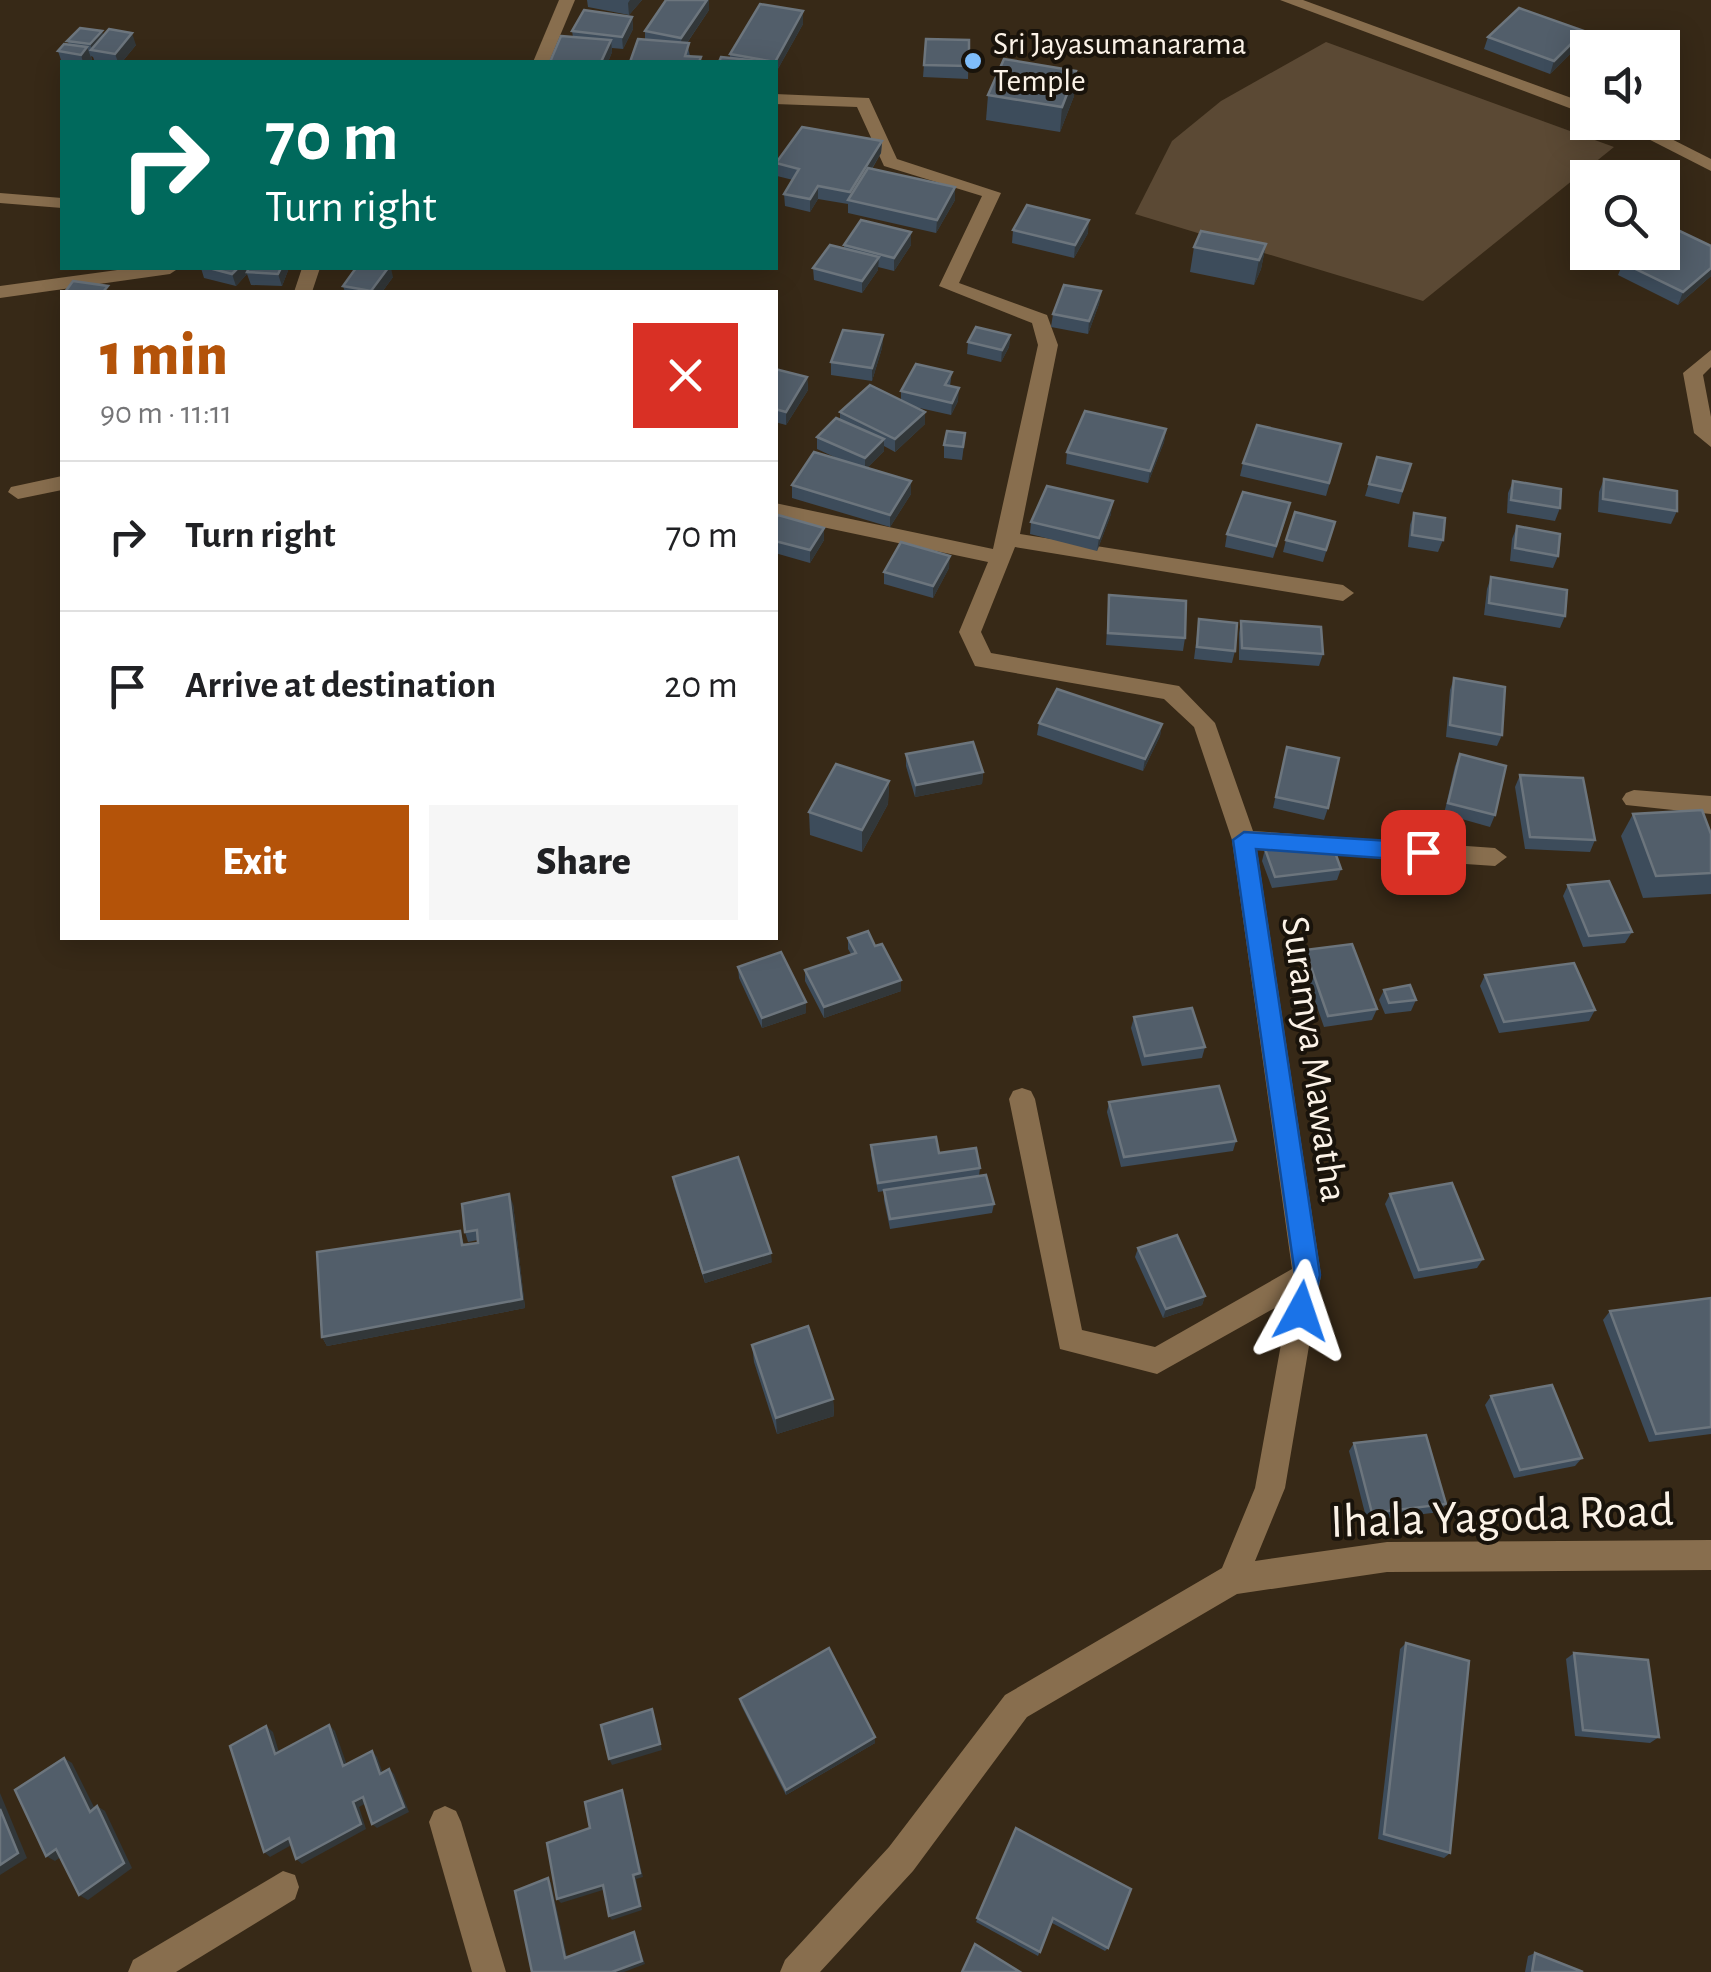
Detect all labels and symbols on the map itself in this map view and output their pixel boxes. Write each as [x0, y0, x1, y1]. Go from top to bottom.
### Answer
place label: Sri Jayasumanarama Temple [993, 28, 1246, 97]
marker: Sri Jayasumanarama Temple [962, 50, 984, 72]
pin [1381, 810, 1466, 895]
street label: Suramya Mawatha [1274, 914, 1354, 1205]
position arrow [1249, 1259, 1353, 1363]
street label: Ihala Yagoda Road [1330, 1487, 1675, 1547]

